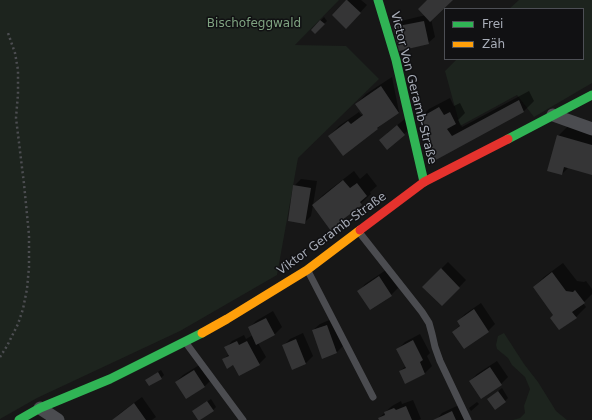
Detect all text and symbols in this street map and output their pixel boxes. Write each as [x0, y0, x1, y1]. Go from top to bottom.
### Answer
legend [444, 8, 584, 60]
street label: Victor Von Geramb-Straße [387, 10, 439, 166]
park label: Bischofeggwald [207, 17, 301, 31]
text: Frei [482, 17, 503, 31]
text: Zäh [482, 37, 505, 51]
street label: Viktor Geramb-Straße [275, 190, 389, 278]

